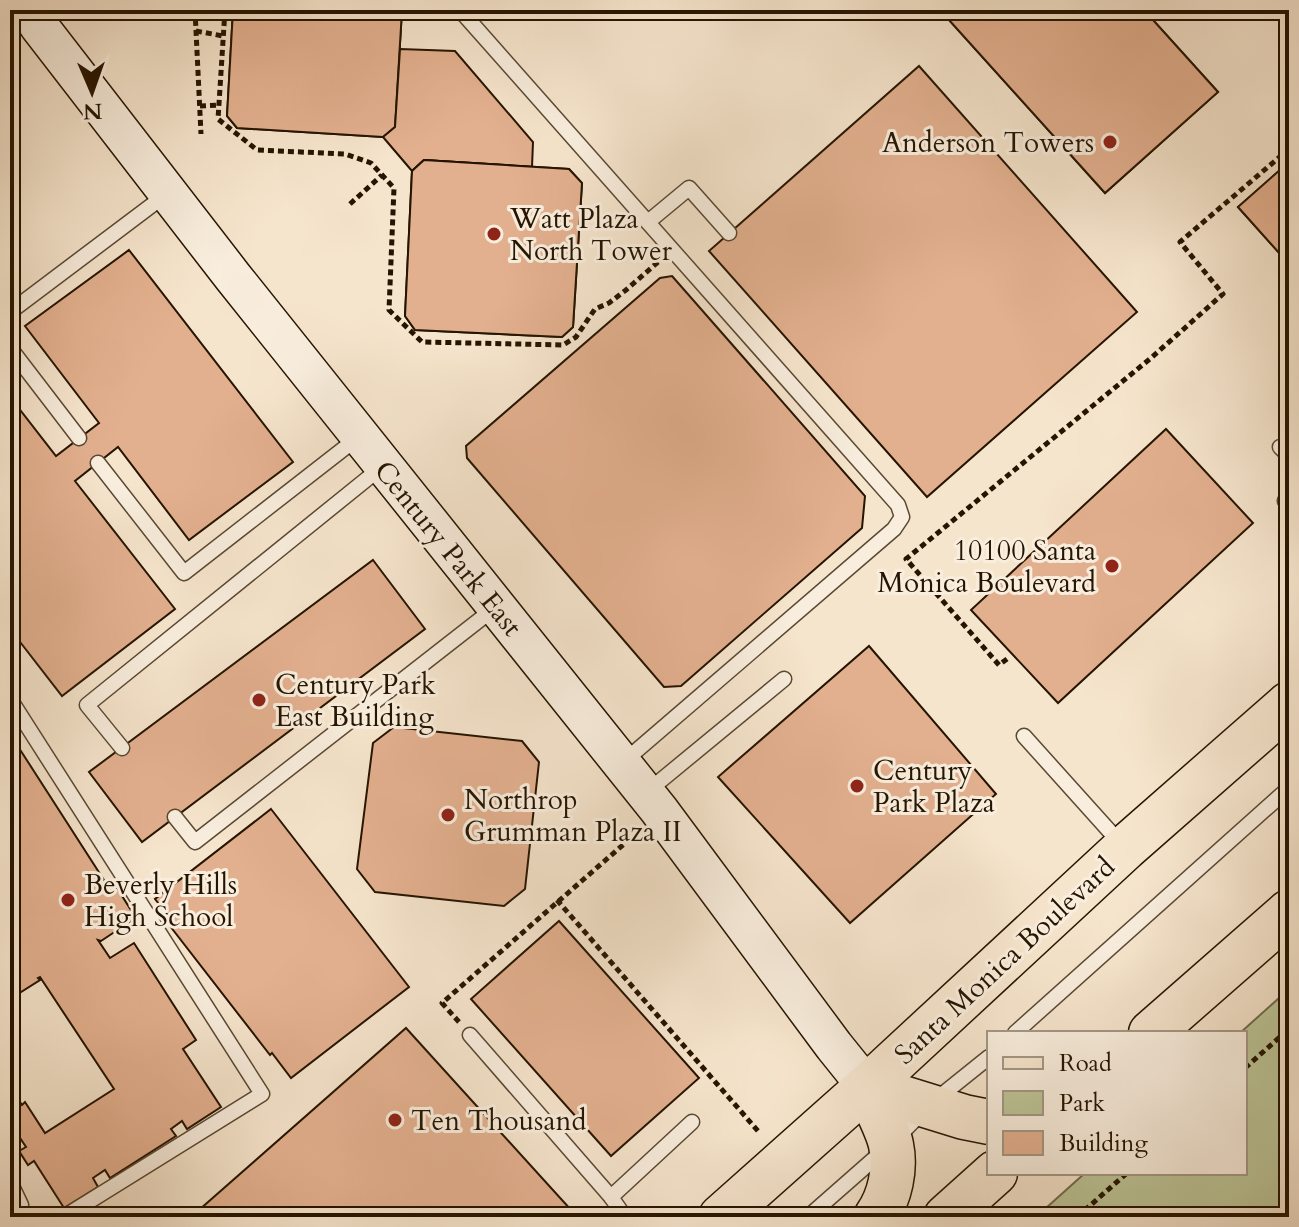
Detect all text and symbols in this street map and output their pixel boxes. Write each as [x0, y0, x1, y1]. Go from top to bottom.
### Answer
north arrow [52, 52, 132, 132]
text: N [83, 96, 103, 126]
place label: Anderson Towers [882, 124, 1094, 162]
marker: Anderson Towers [1101, 133, 1119, 151]
place label: Watt Plaza North Tower [509, 200, 673, 270]
marker: Watt Plaza North Tower [485, 225, 503, 243]
street label: Century Park East [366, 453, 531, 645]
place label: 10100 Santa Monica Boulevard [878, 532, 1096, 602]
marker: 10100 Santa Monica Boulevard [1103, 557, 1121, 575]
place label: Century Park East Building [275, 666, 436, 736]
marker: Century Park East Building [250, 691, 268, 709]
place label: Century Park Plaza [873, 752, 995, 822]
marker: Century Park Plaza [848, 777, 866, 795]
place label: Northrop Grumman Plaza II [464, 781, 682, 851]
marker: Northrop Grumman Plaza II [439, 806, 457, 824]
street label: Santa Monica Boulevard [886, 848, 1123, 1073]
place label: Beverly Hills High School [84, 866, 237, 936]
marker: Beverly Hills High School [59, 891, 77, 909]
legend [987, 1031, 1247, 1175]
text: Road [1059, 1047, 1112, 1080]
text: Park [1059, 1087, 1105, 1120]
place label: Ten Thousand [411, 1102, 586, 1140]
marker: Ten Thousand [386, 1111, 404, 1129]
text: Building [1059, 1127, 1149, 1160]

